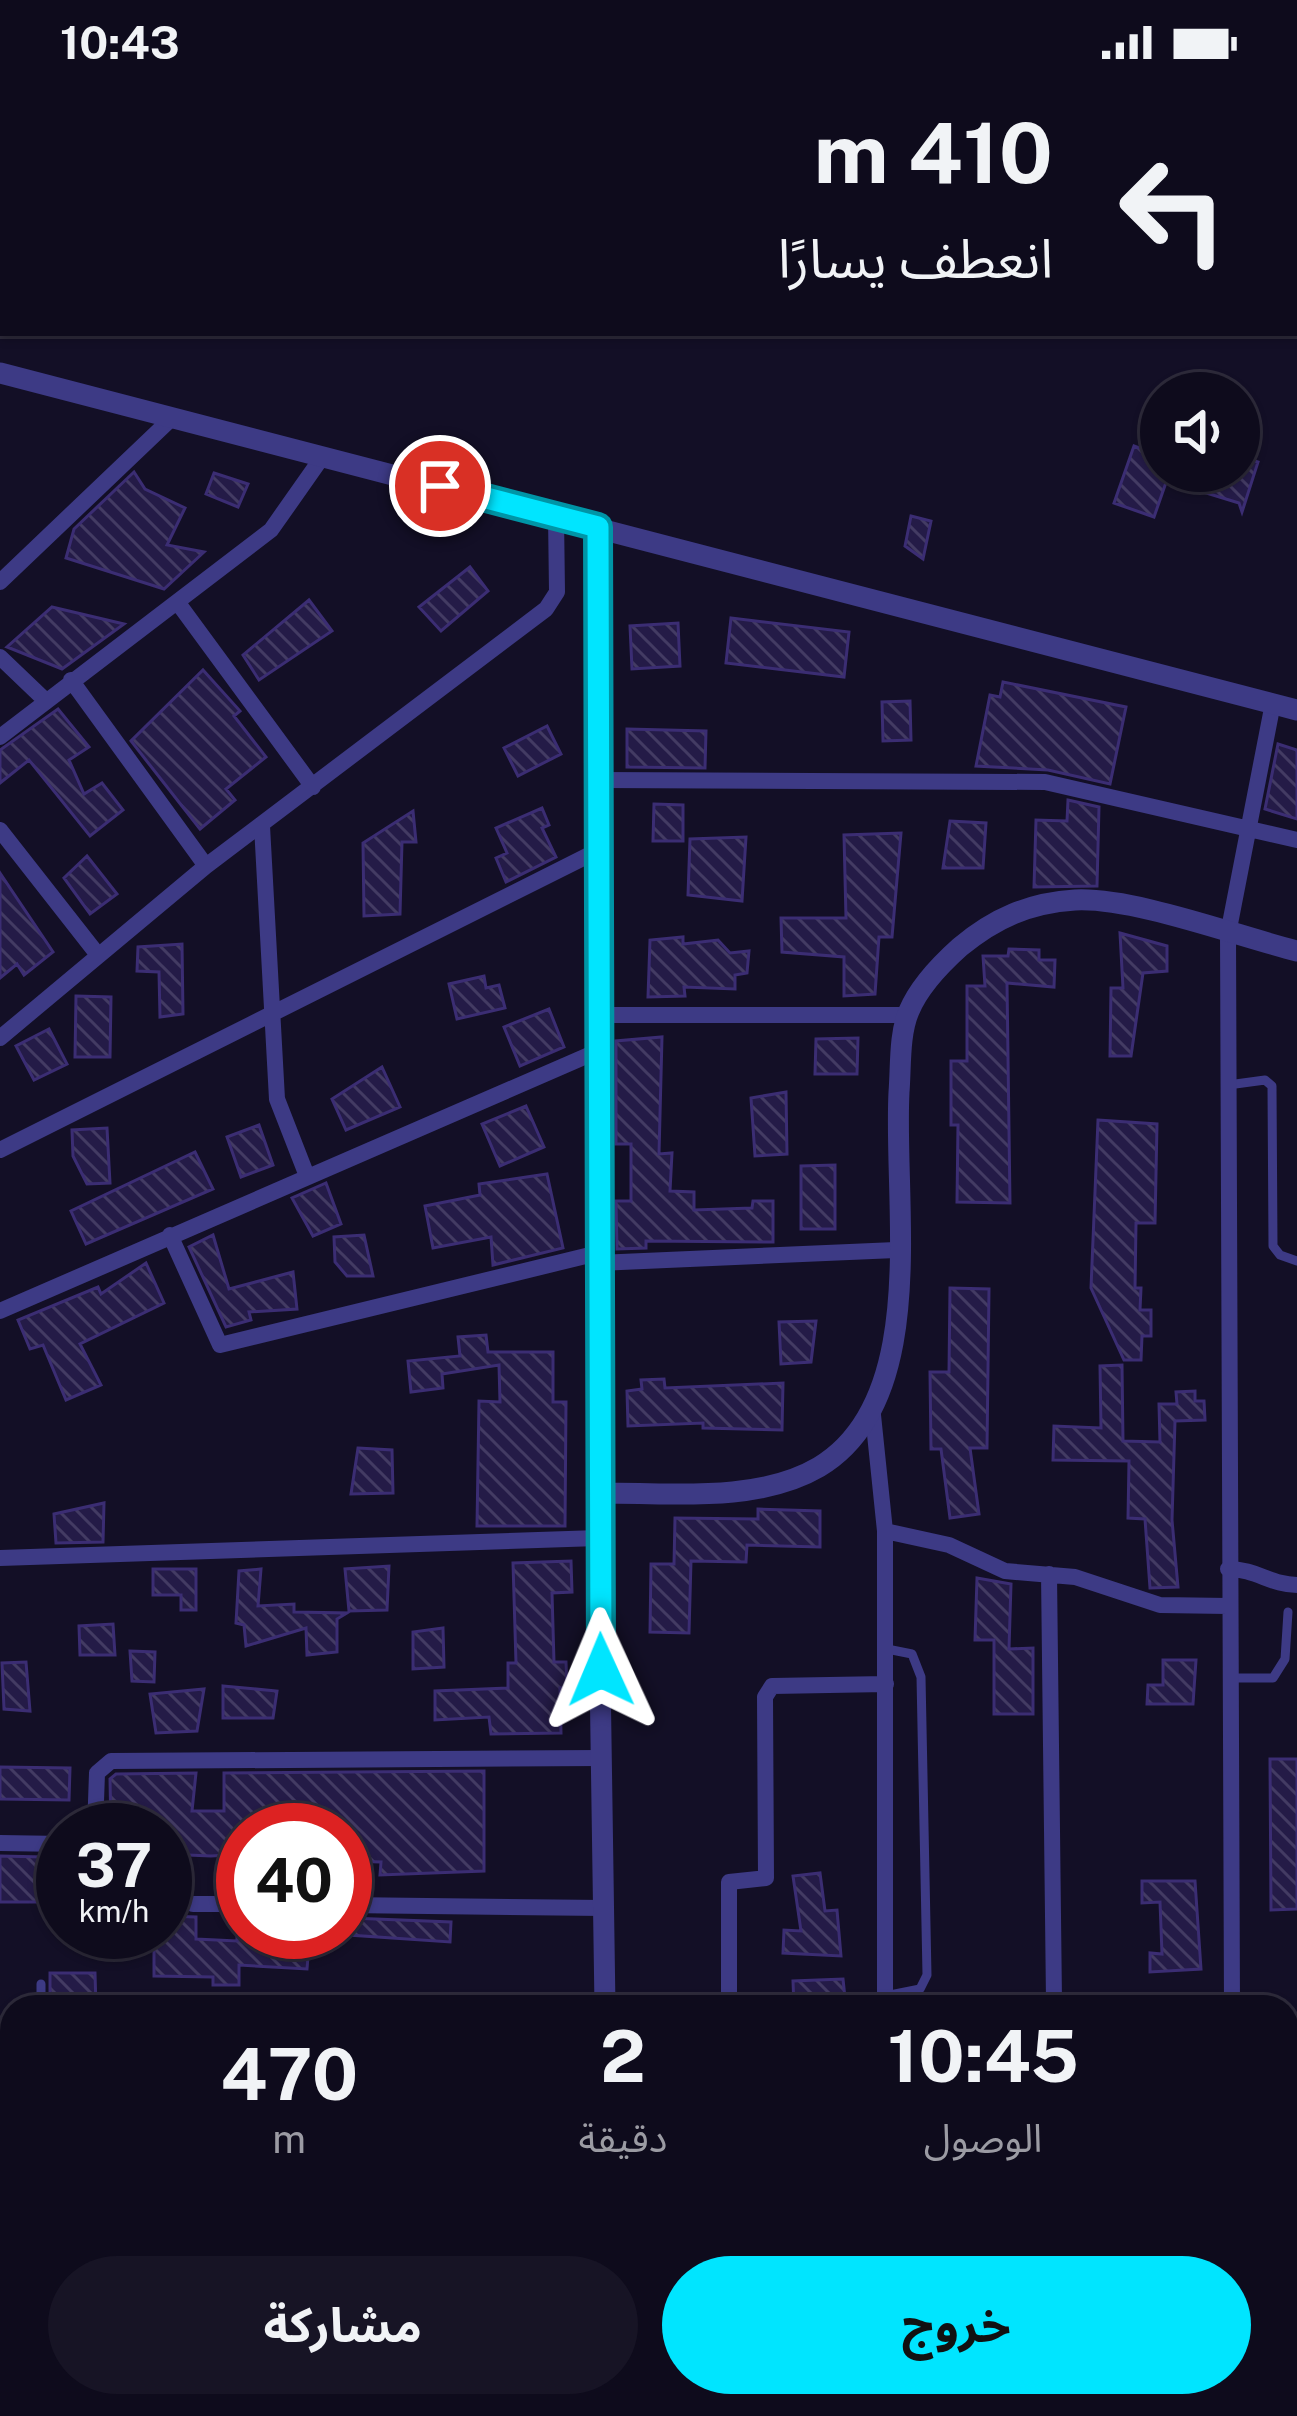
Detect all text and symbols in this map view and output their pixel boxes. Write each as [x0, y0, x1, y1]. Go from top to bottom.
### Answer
text: 10:43 [60, 16, 180, 69]
text: 410 m [814, 103, 1053, 202]
icon: left [1095, 132, 1251, 288]
text: انعطف يسارًا [778, 227, 1053, 290]
map controls [1140, 372, 1260, 492]
button: sound [1140, 372, 1260, 492]
pin [389, 435, 491, 537]
icon: arrive [407, 453, 473, 519]
position arrow [538, 1607, 664, 1733]
speed limit sign: 40 [216, 1803, 372, 1959]
text: 37 [76, 1830, 152, 1901]
text: km/h [79, 1893, 149, 1929]
text: 2 [600, 2014, 646, 2098]
text: 10:45 [887, 2014, 1079, 2098]
text: 470 [220, 2032, 358, 2116]
text: دقيقة [578, 2115, 667, 2161]
text: الوصول [924, 2115, 1042, 2161]
text: m [272, 2116, 306, 2162]
button: مشاركة [48, 2256, 638, 2394]
button: خروج [662, 2256, 1251, 2394]

